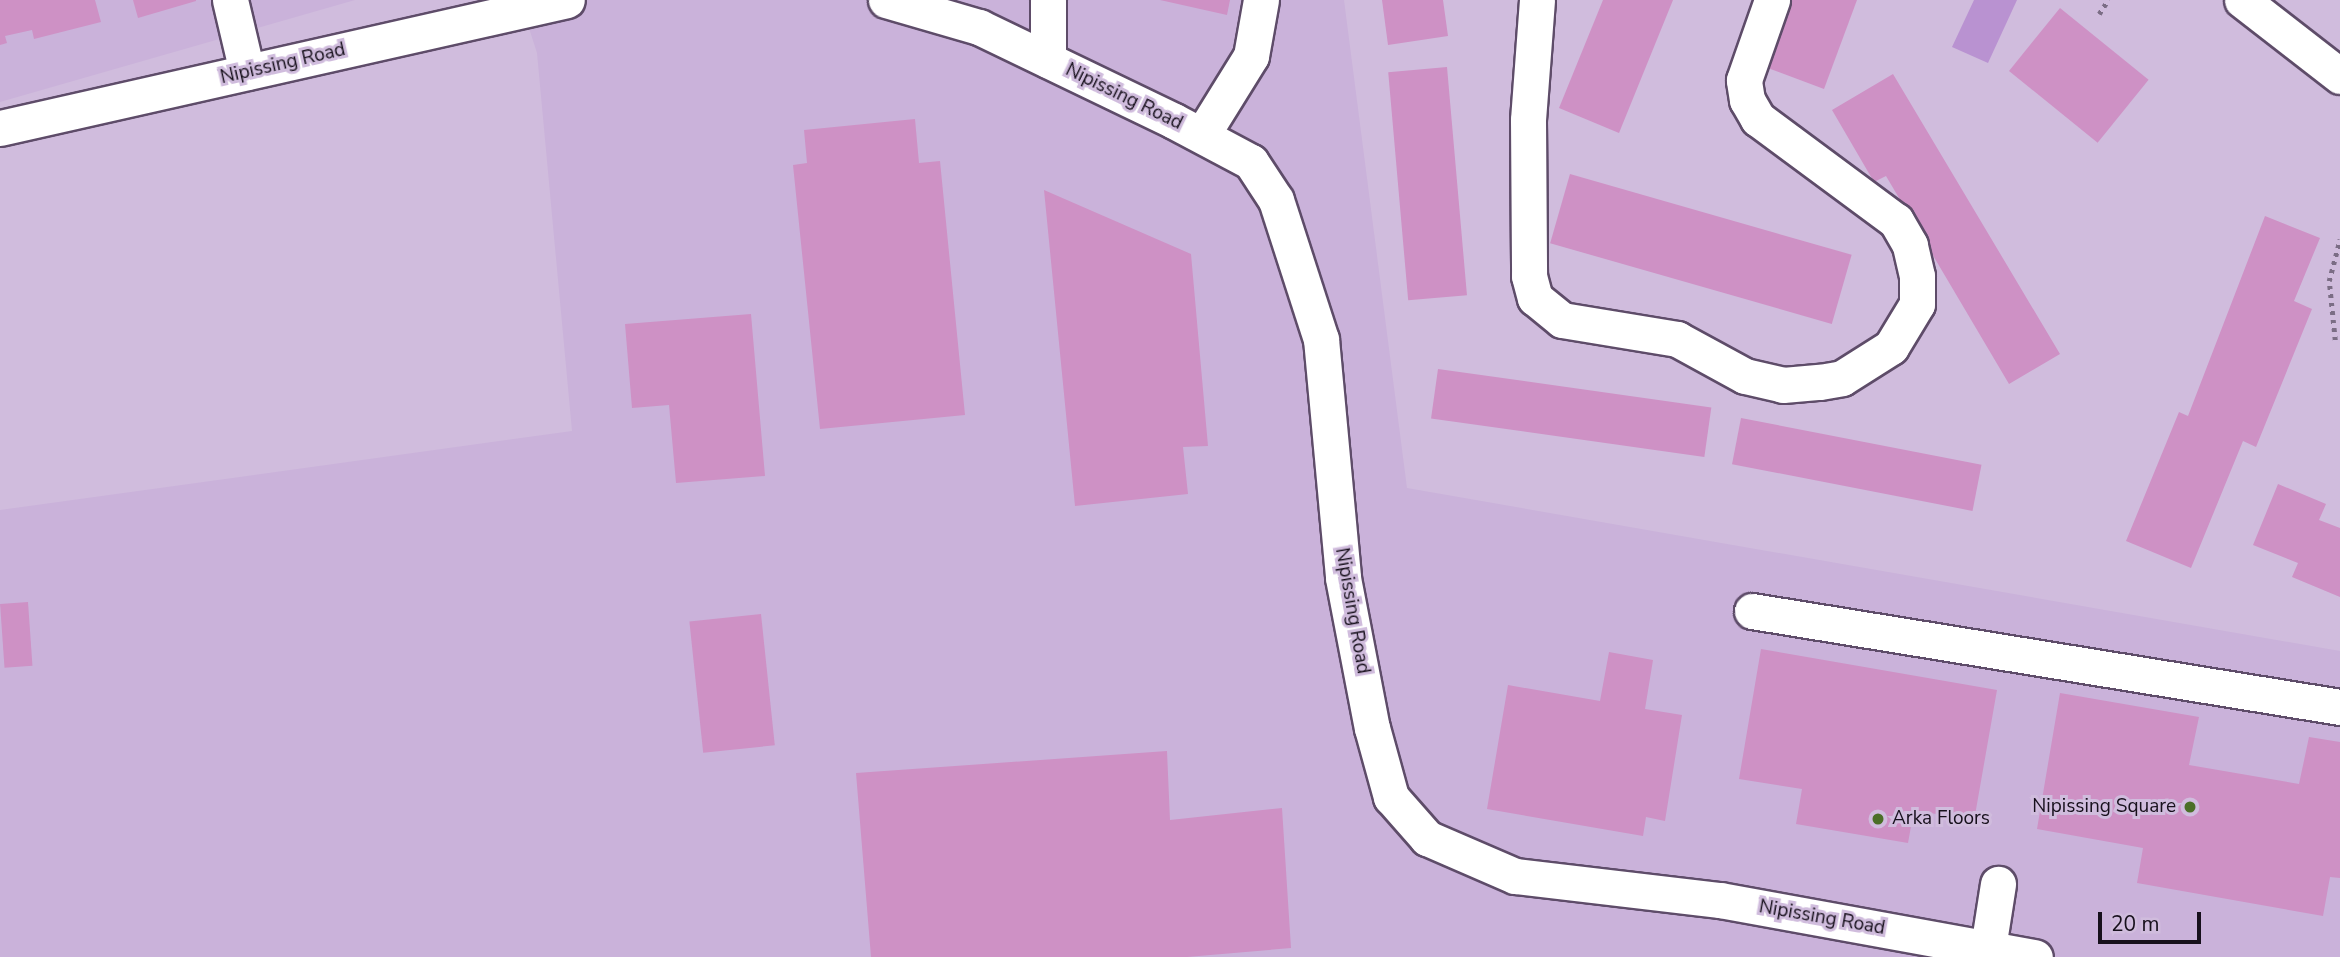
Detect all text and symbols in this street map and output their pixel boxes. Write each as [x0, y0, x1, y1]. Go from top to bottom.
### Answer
street label: Nipissing Road [218, 39, 348, 89]
street label: Nipissing Road [1062, 59, 1186, 135]
street label: Nipissing Road [1330, 546, 1374, 676]
place label: Nipissing Square [2032, 796, 2176, 818]
marker: Nipissing Square [2182, 799, 2198, 815]
place label: Arka Floors [1892, 808, 1990, 830]
marker: Arka Floors [1870, 811, 1886, 827]
street label: Nipissing Road [1757, 896, 1887, 940]
scale bar [2102, 898, 2205, 942]
text: 20 m [2111, 910, 2160, 938]

